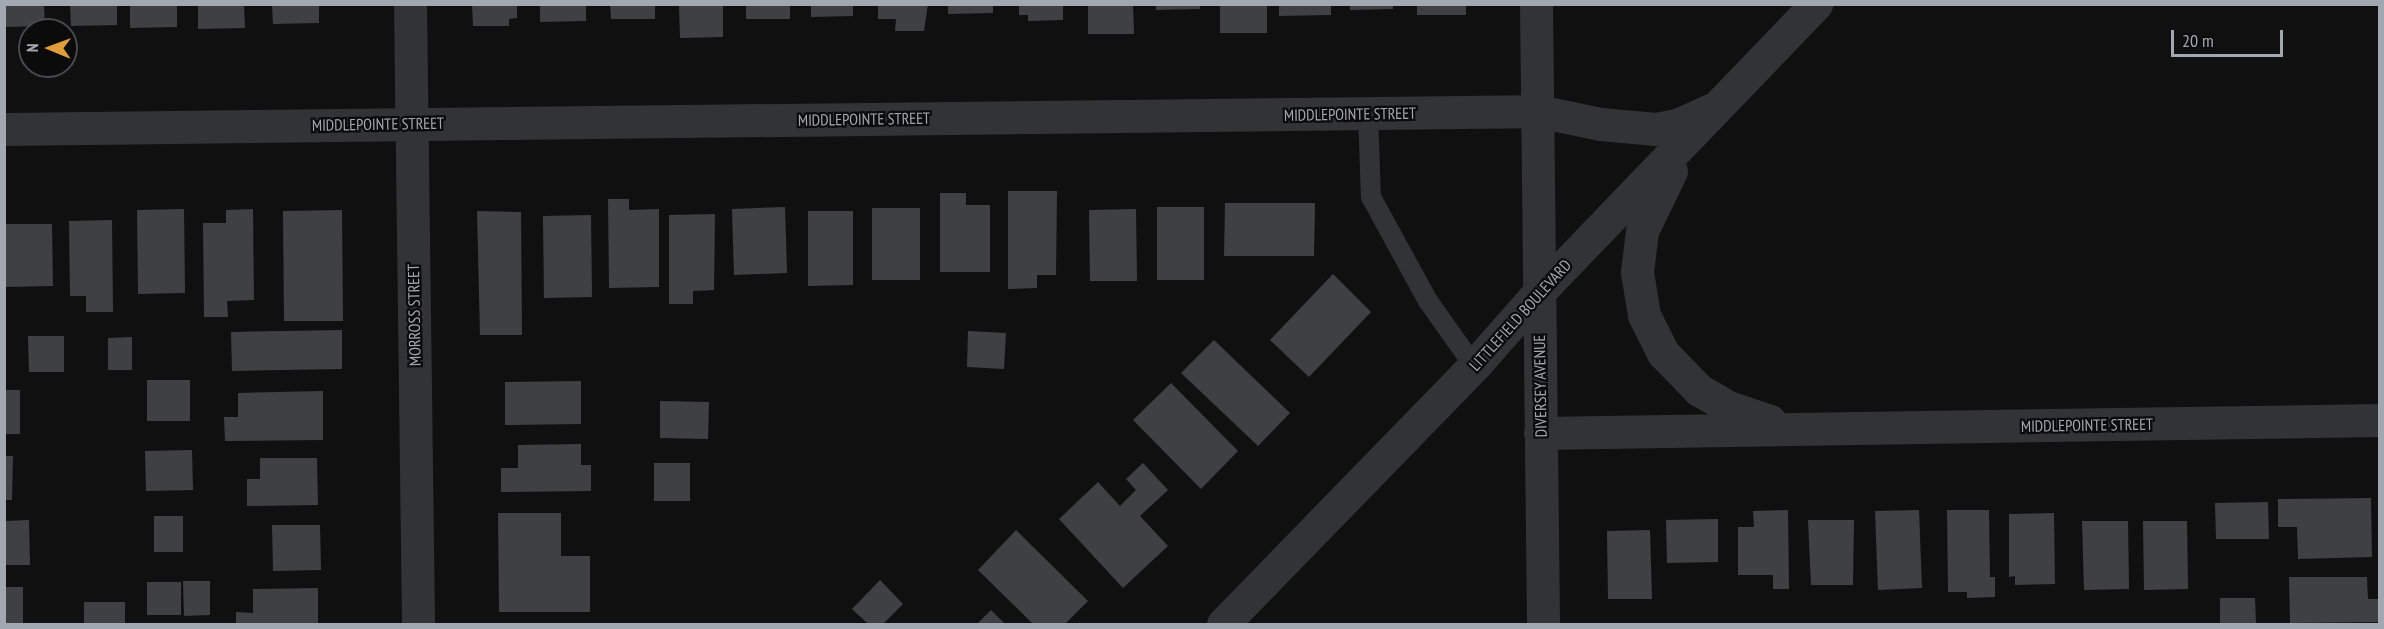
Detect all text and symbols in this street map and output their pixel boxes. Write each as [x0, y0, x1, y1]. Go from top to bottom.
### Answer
north arrow [18, 18, 78, 78]
scale bar [2174, 18, 2286, 56]
text: 20 m [2182, 29, 2214, 52]
text: N [22, 43, 42, 52]
street label: MIDDLEPOINTE STREET [1284, 103, 1416, 125]
street label: MIDDLEPOINTE STREET [798, 108, 930, 130]
street label: MIDDLEPOINTE STREET [312, 113, 444, 135]
street label: LITTLEFIELD BOULEVARD [1465, 256, 1575, 374]
street label: MORROSS STREET [404, 264, 424, 366]
street label: DIVERSEY AVENUE [1529, 334, 1551, 438]
street label: MIDDLEPOINTE STREET [2021, 414, 2153, 436]

